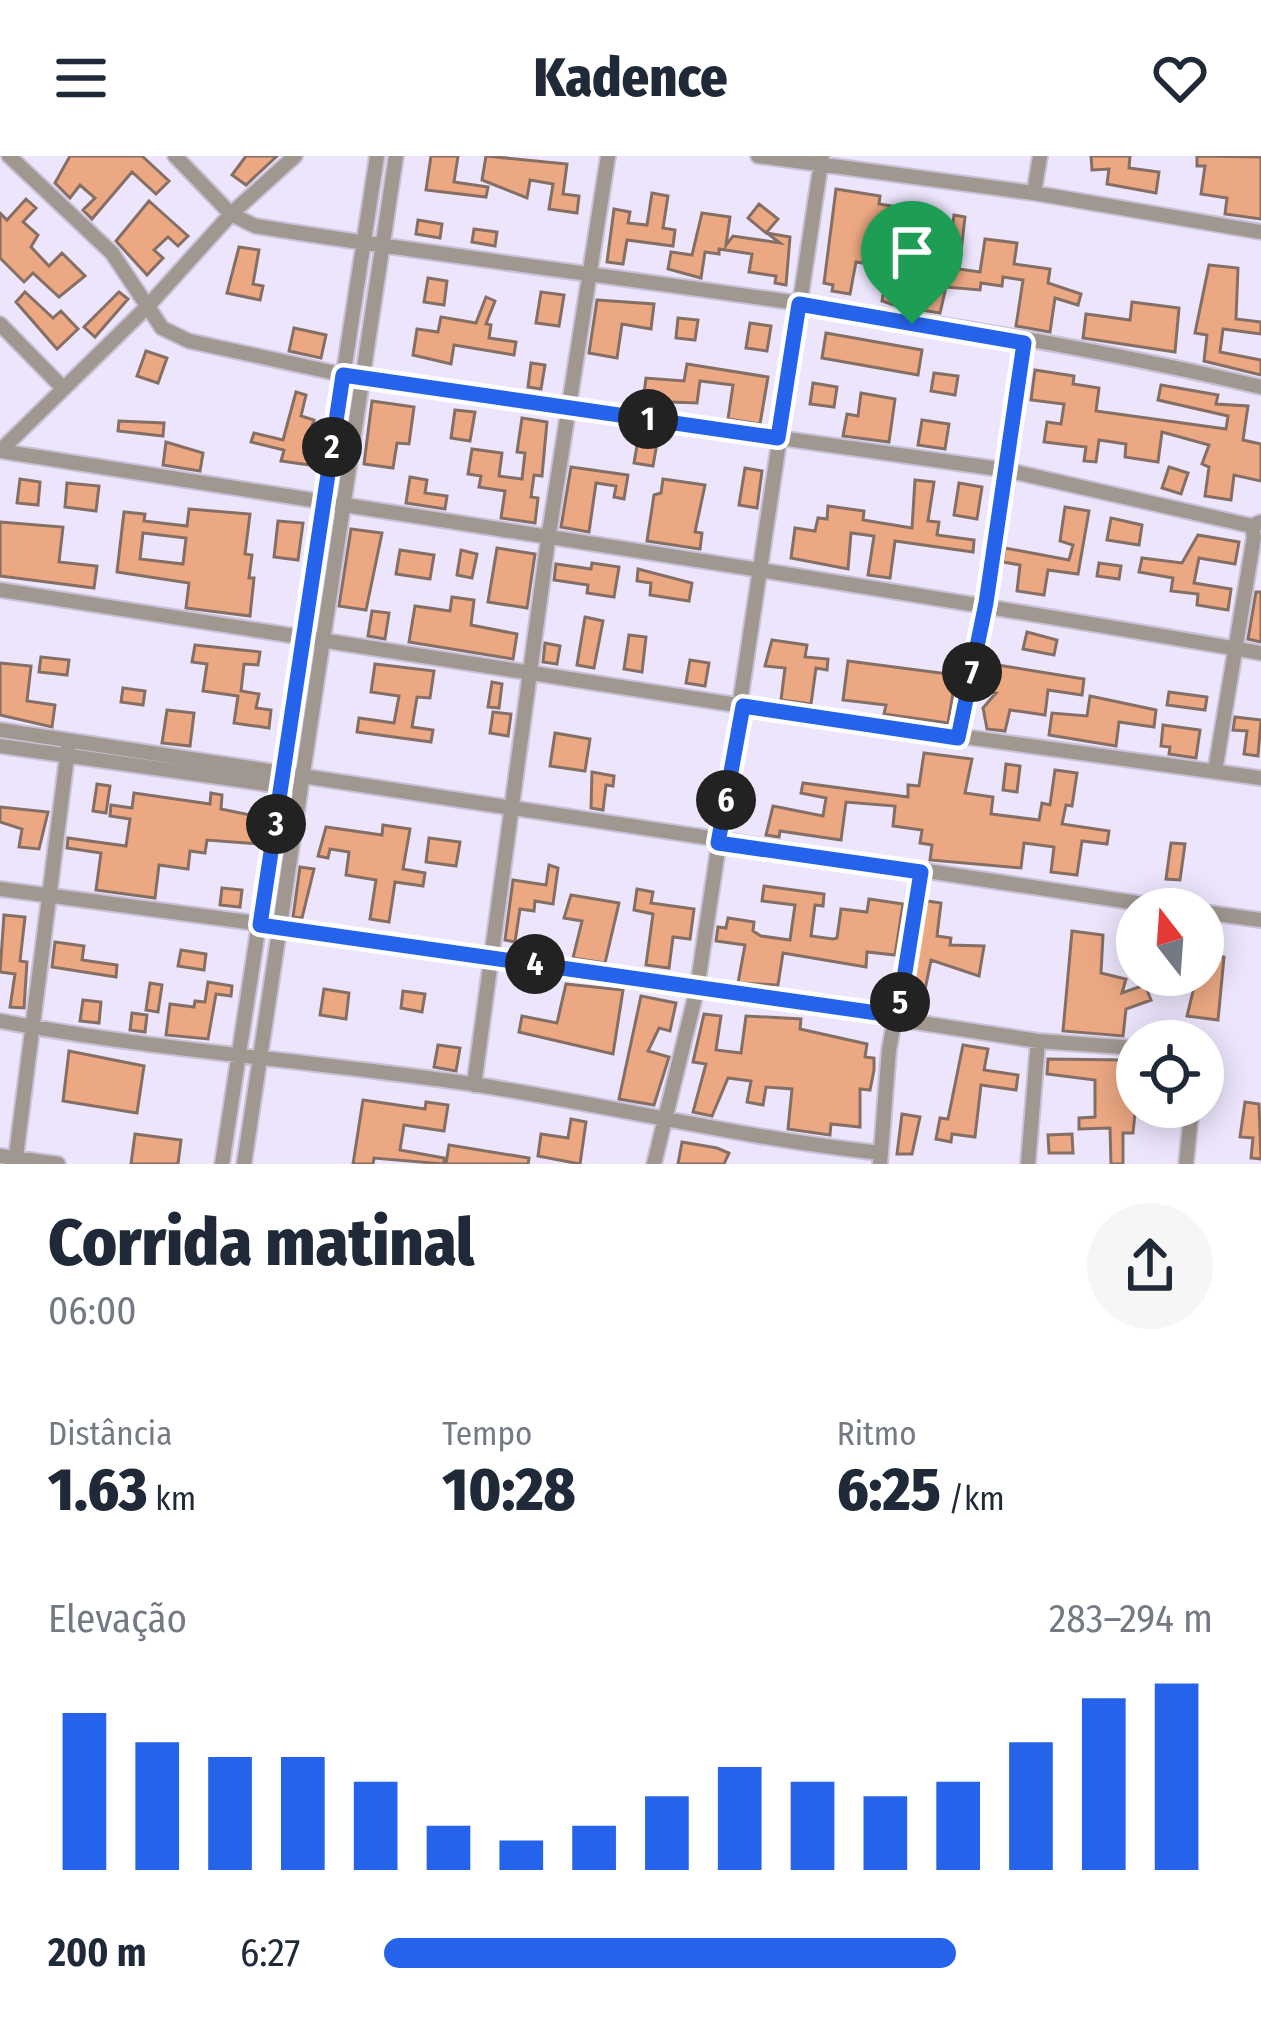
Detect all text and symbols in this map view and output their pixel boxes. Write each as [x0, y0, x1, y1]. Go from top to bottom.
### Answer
icon: menu [48, 45, 114, 111]
icon: heart [1147, 45, 1213, 111]
text: Kadence [533, 46, 728, 110]
pin [861, 201, 963, 324]
icon: arrive [879, 219, 945, 285]
pin: 1 [618, 389, 678, 449]
text: 1 [641, 399, 655, 439]
pin: 2 [302, 417, 362, 477]
text: 2 [324, 427, 340, 467]
pin: 7 [942, 642, 1002, 702]
text: 7 [965, 652, 979, 692]
pin: 6 [696, 770, 756, 830]
text: 6 [717, 780, 735, 820]
pin: 3 [246, 794, 306, 854]
text: 3 [268, 804, 284, 844]
north arrow [1116, 888, 1224, 996]
map controls [1116, 888, 1224, 1128]
pin: 4 [505, 934, 565, 994]
text: 4 [527, 944, 543, 984]
pin: 5 [870, 972, 930, 1032]
text: 5 [892, 982, 908, 1022]
button: locate [1116, 1020, 1224, 1128]
text: Corrida matinal [48, 1203, 474, 1282]
button: share [1087, 1203, 1213, 1329]
text: 06:00 [48, 1288, 137, 1334]
text: Distância [48, 1414, 172, 1454]
text: Tempo [442, 1414, 532, 1454]
text: Ritmo [837, 1414, 916, 1454]
text: 1.63 [48, 1454, 148, 1526]
text: 10:28 [442, 1454, 576, 1526]
text: 6:25 [837, 1454, 941, 1526]
text: km [148, 1479, 196, 1519]
text: /km [941, 1479, 1005, 1519]
text: Elevação [48, 1596, 187, 1642]
text: 283–294 m [1049, 1596, 1213, 1642]
text: 200 m [48, 1930, 147, 1976]
text: 6:27 [240, 1930, 300, 1976]

